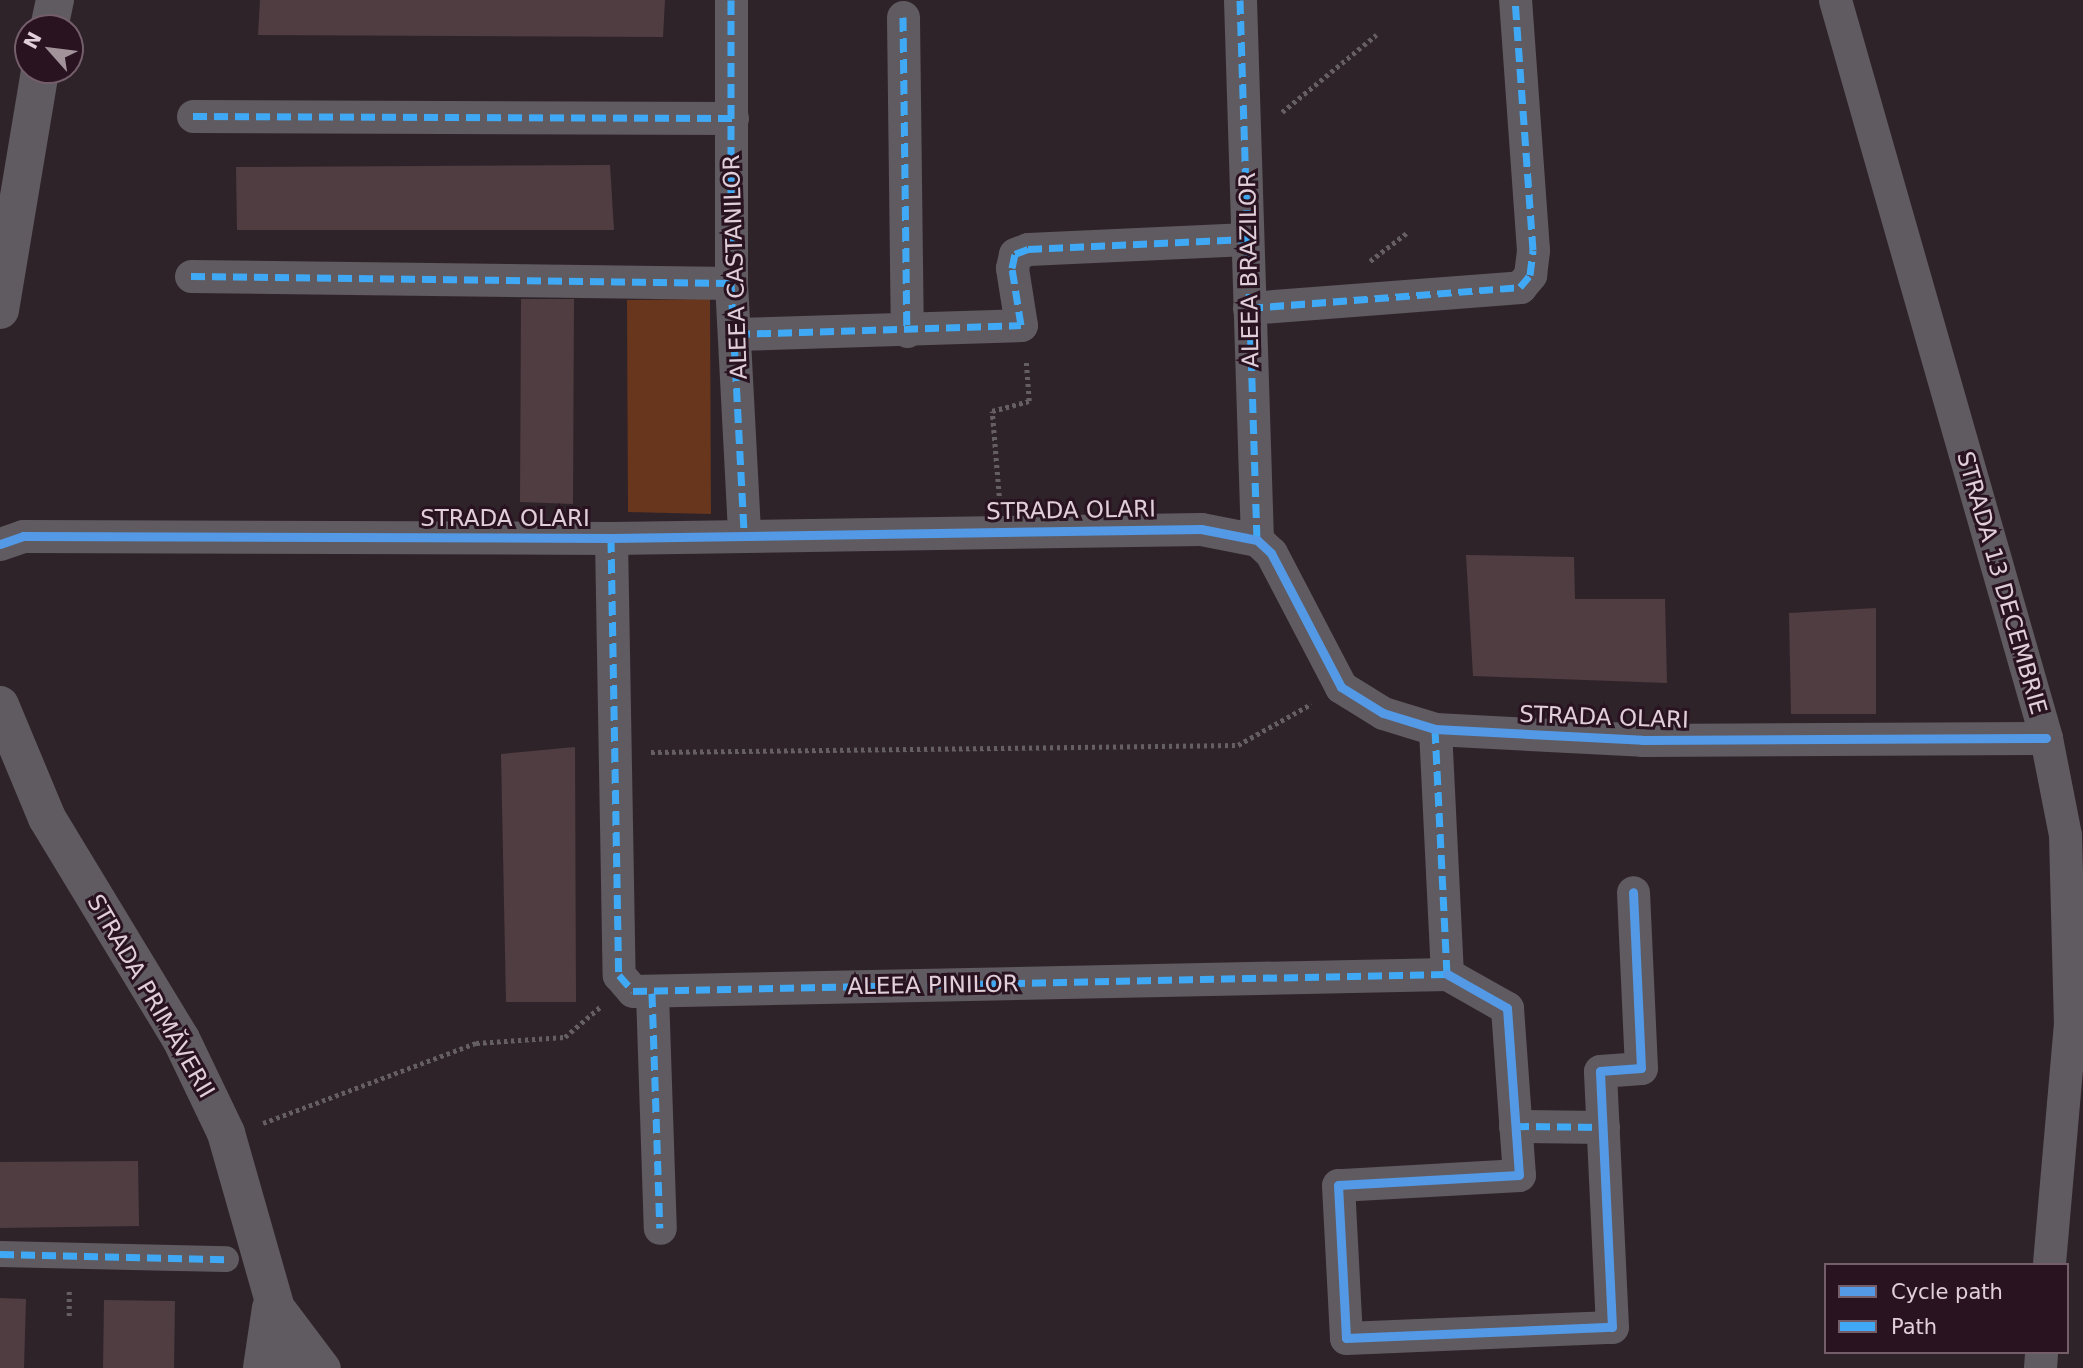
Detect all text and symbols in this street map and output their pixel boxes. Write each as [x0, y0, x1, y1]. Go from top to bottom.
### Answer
north arrow [14, 14, 84, 84]
text: N [19, 28, 46, 52]
street label: ALEEA CASTANILOR [717, 154, 753, 380]
street label: ALEEA BRAZILOR [1233, 172, 1265, 368]
street label: STRADA 13 DECEMBRIE [1951, 448, 2053, 718]
street label: STRADA OLARI [986, 495, 1156, 525]
street label: STRADA OLARI [420, 504, 590, 532]
street label: STRADA OLARI [1519, 700, 1689, 734]
street label: STRADA PRIMĂVERII [81, 889, 221, 1103]
street label: ALEEA PINILOR [847, 970, 1019, 1000]
legend [1824, 1263, 2069, 1354]
text: Cycle path [1891, 1280, 2003, 1304]
text: Path [1891, 1315, 1937, 1339]

